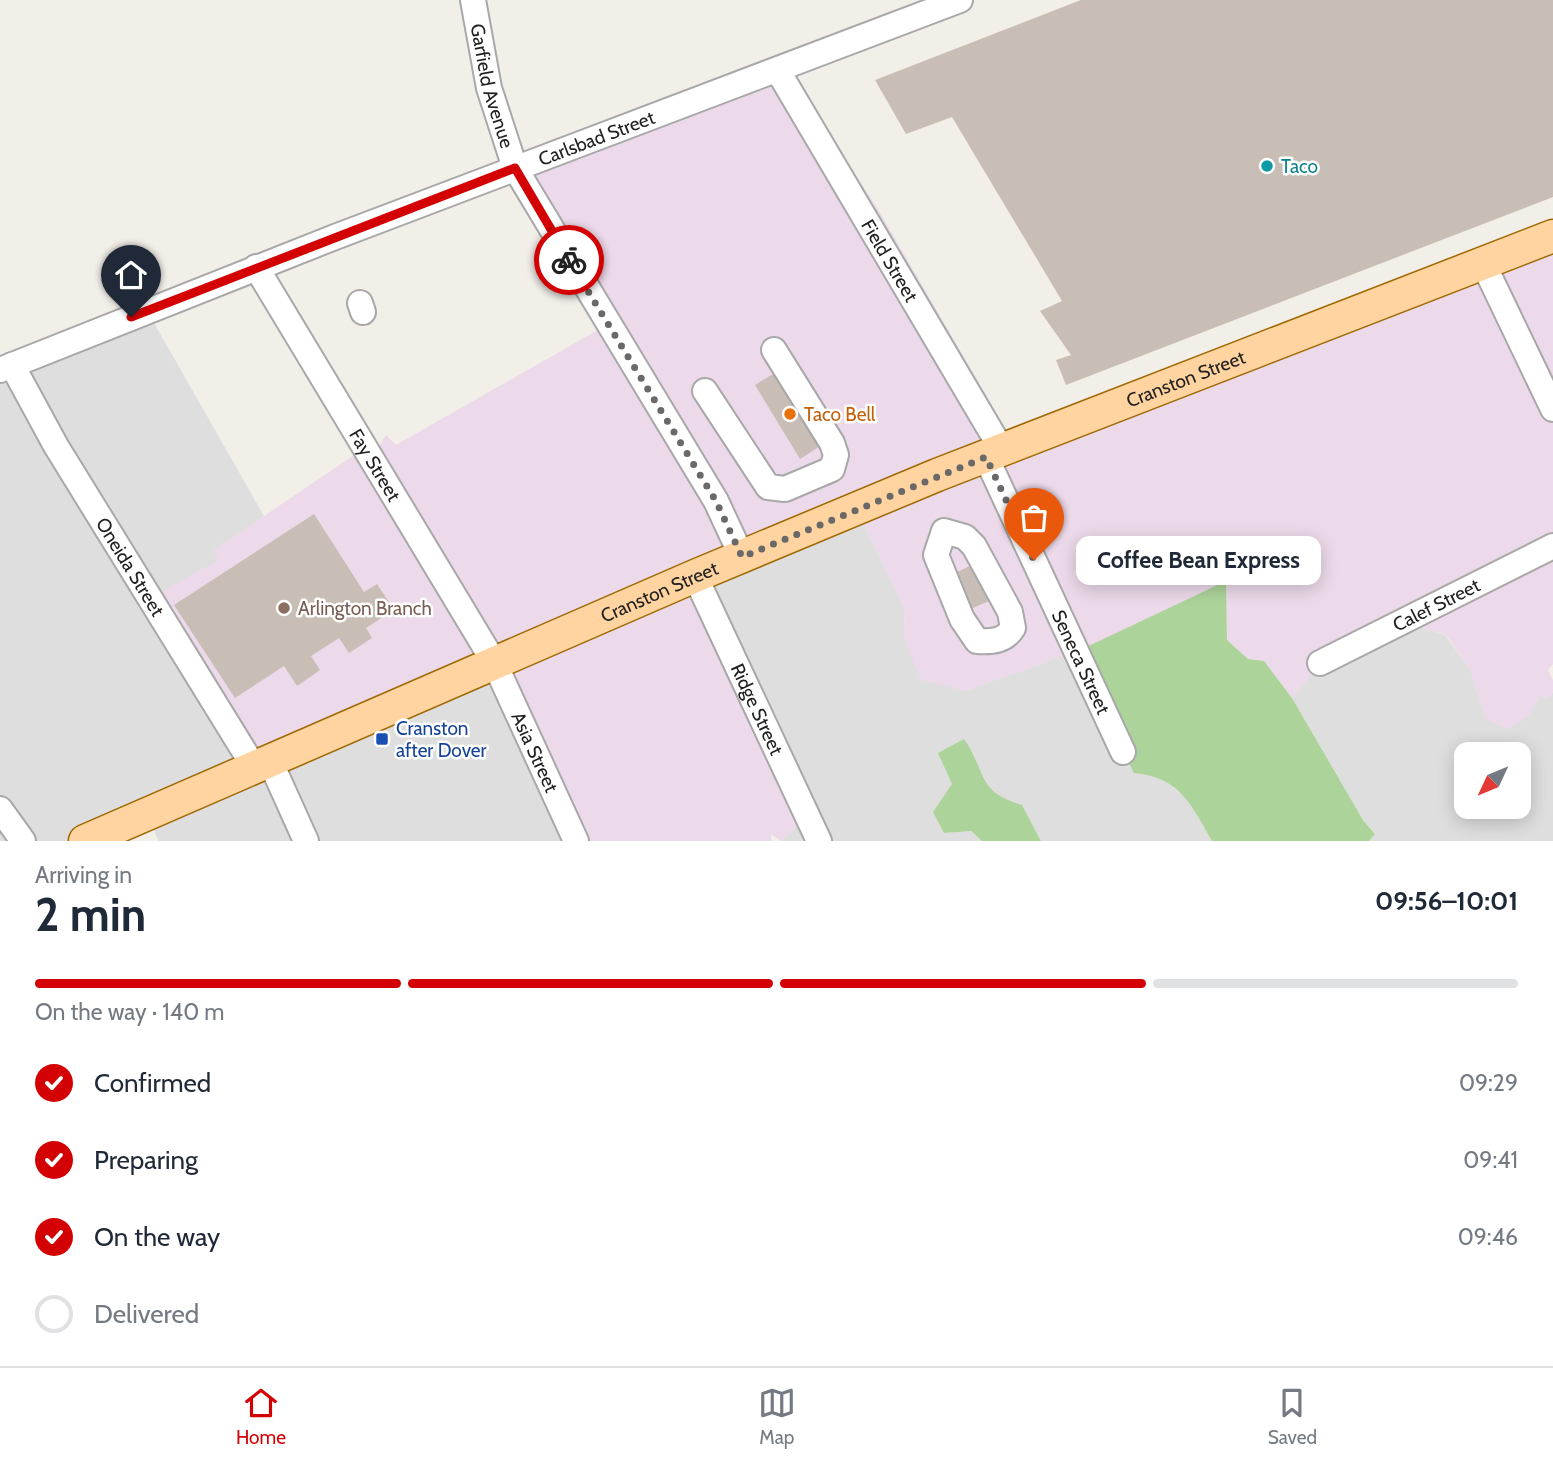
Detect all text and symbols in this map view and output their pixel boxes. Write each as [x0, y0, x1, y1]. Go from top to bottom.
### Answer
street label: Garfield Avenue [466, 22, 519, 151]
street label: Carlsbad Street [535, 106, 659, 171]
place label: Taco [1281, 155, 1318, 178]
marker: Taco [1259, 158, 1275, 174]
street label: Field Street [856, 215, 923, 306]
courier [534, 225, 604, 295]
icon: bike [550, 241, 588, 279]
pin [101, 245, 161, 317]
icon: home [112, 256, 150, 294]
street label: Cranston Street [1123, 345, 1249, 412]
place label: Taco Bell [804, 403, 876, 426]
marker: Taco Bell [782, 406, 798, 422]
street label: Fay Street [344, 425, 406, 506]
pin [1004, 488, 1064, 560]
icon: bag [1015, 499, 1053, 537]
street label: Oneida Street [91, 513, 169, 621]
callout: Coffee Bean Express [1076, 536, 1321, 584]
text: Coffee Bean Express [1097, 546, 1300, 574]
street label: Cranston Street [597, 556, 722, 628]
street label: Calef Street [1389, 573, 1484, 637]
place label: Arlington Branch [298, 597, 432, 620]
marker: Arlington Branch [276, 600, 292, 616]
street label: Seneca Street [1047, 607, 1115, 718]
street label: Ridge Street [726, 660, 788, 759]
street label: Asia Street [506, 708, 563, 796]
place label: Cranston after Dover [396, 717, 487, 762]
marker: Cranston after Dover [374, 731, 390, 747]
north arrow [1454, 742, 1531, 819]
map controls [1454, 742, 1531, 819]
text: Arriving in [35, 861, 132, 889]
text: 09:56–10:01 [1375, 885, 1518, 917]
text: 2 min [35, 887, 146, 943]
text: On the way · 140 m [35, 998, 225, 1026]
icon: check [35, 1064, 73, 1102]
text: Confirmed [94, 1067, 211, 1099]
text: 09:29 [1459, 1069, 1518, 1097]
icon: check [35, 1141, 73, 1179]
text: Preparing [94, 1144, 198, 1176]
text: 09:41 [1463, 1146, 1518, 1174]
icon: check [35, 1218, 73, 1256]
text: On the way [94, 1221, 220, 1253]
text: 09:46 [1458, 1223, 1518, 1251]
text: Delivered [94, 1298, 199, 1330]
tab: Home [236, 1384, 286, 1449]
tab: Map [758, 1384, 796, 1449]
tab: Saved [1268, 1384, 1317, 1449]

